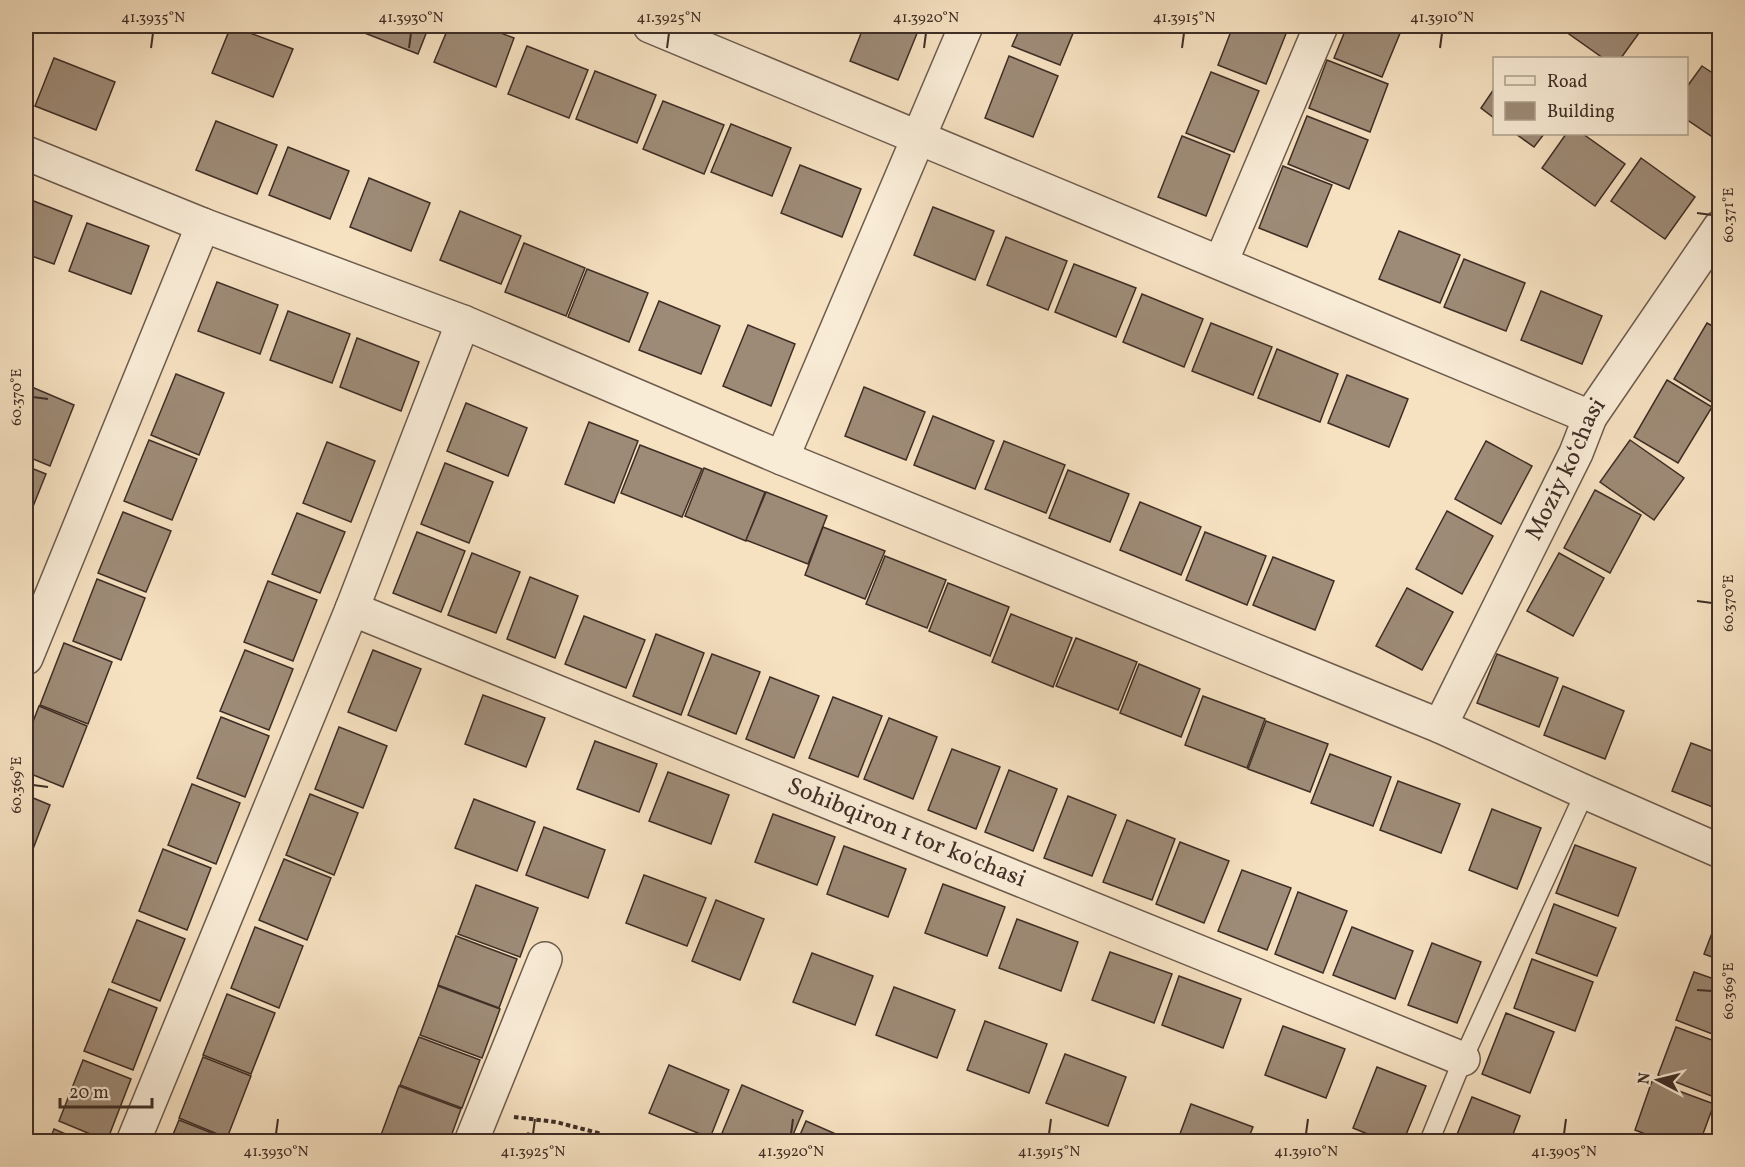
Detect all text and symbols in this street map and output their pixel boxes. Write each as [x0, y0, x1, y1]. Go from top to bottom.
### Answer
text: 41.3935°N [121, 8, 185, 29]
text: 41.3930°N [378, 8, 444, 29]
text: 41.3925°N [637, 8, 701, 29]
text: 41.3920°N [893, 8, 959, 29]
text: 41.3915°N [1153, 8, 1215, 29]
text: 41.3910°N [1410, 8, 1474, 29]
legend [1493, 57, 1688, 135]
text: Road [1547, 70, 1588, 95]
text: Building [1547, 100, 1615, 125]
text: 60.371°E [1719, 188, 1740, 242]
text: 60.370°E [7, 368, 28, 426]
street label: Moziy ko‘chasi [1518, 391, 1615, 547]
text: 60.370°E [1719, 574, 1740, 632]
text: 60.369°E [7, 757, 28, 813]
street label: Sohibqiron 1 tor ko'chasi [782, 770, 1031, 897]
text: 60.369°E [1719, 963, 1740, 1019]
north arrow [1628, 1050, 1688, 1110]
scale bar [60, 1071, 152, 1109]
text: N [1633, 1071, 1657, 1086]
text: 20 m [69, 1081, 109, 1106]
text: 41.3930°N [243, 1142, 309, 1163]
text: 41.3925°N [501, 1142, 565, 1163]
text: 41.3920°N [758, 1142, 824, 1163]
text: 41.3915°N [1018, 1142, 1080, 1163]
text: 41.3910°N [1274, 1142, 1338, 1163]
text: 41.3905°N [1531, 1142, 1597, 1163]

